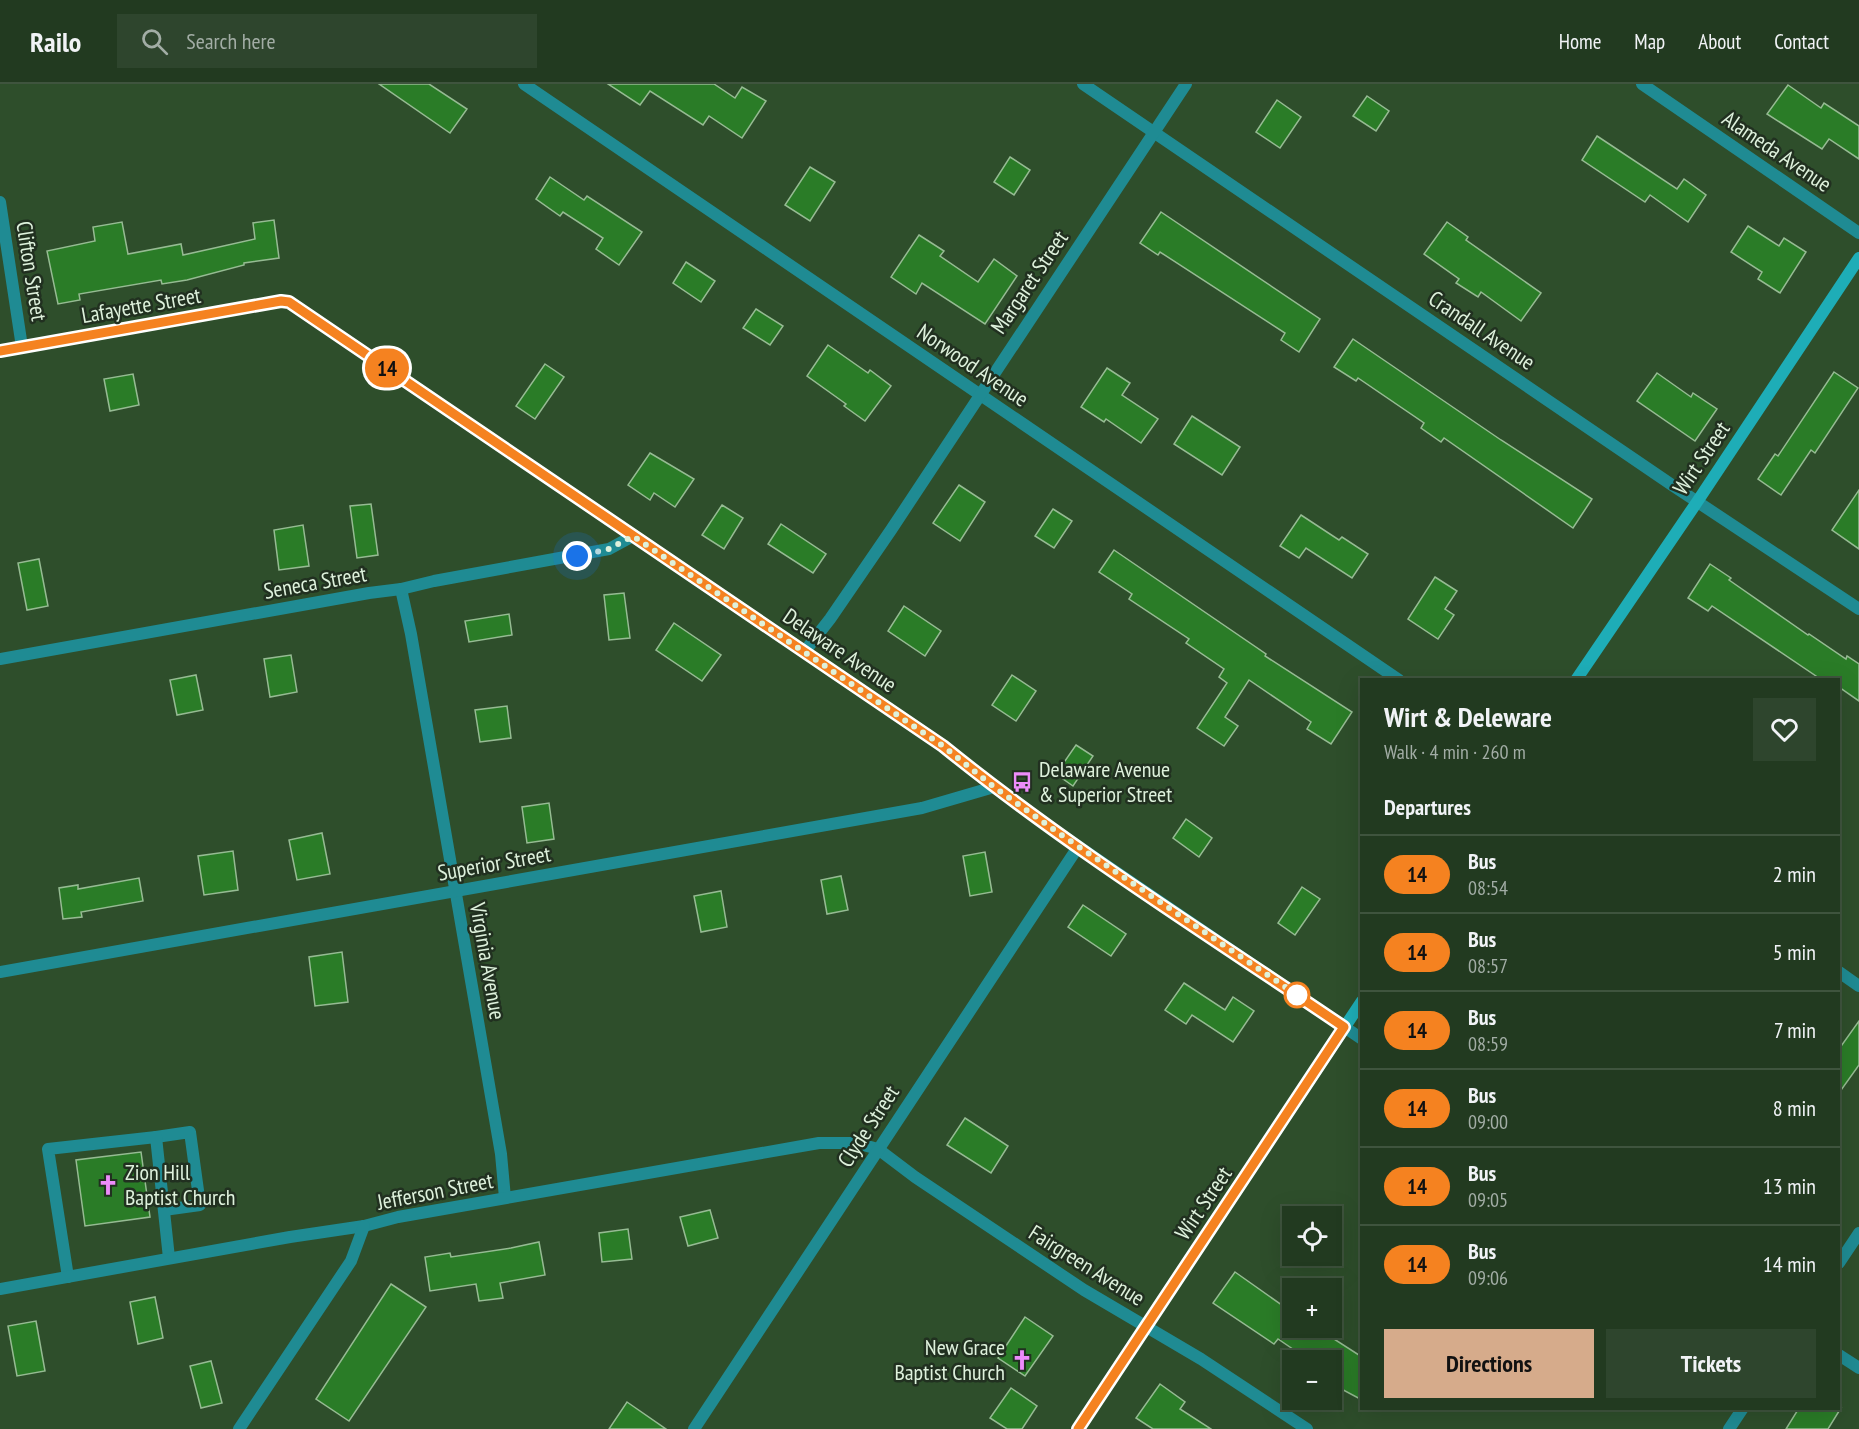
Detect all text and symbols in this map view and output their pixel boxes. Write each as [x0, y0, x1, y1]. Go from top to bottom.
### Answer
search box [117, 14, 537, 68]
text: Railo [30, 23, 81, 60]
icon: search [138, 25, 171, 58]
text: Search here [186, 27, 276, 55]
text: Home [1559, 28, 1601, 55]
text: Map [1634, 28, 1665, 55]
text: About [1698, 28, 1741, 55]
text: Contact [1774, 28, 1829, 55]
street label: Alameda Avenue [1717, 104, 1837, 198]
street label: Clifton Street [10, 219, 54, 323]
street label: Margaret Street [984, 225, 1074, 339]
street label: Lafayette Street [79, 281, 203, 329]
street label: Crandall Avenue [1423, 284, 1541, 376]
street label: Norwood Avenue [912, 317, 1034, 413]
line badge: 14 [360, 348, 414, 388]
text: 14 [377, 355, 397, 382]
street label: Wirt Street [1666, 416, 1736, 500]
your location [562, 541, 592, 571]
street label: Seneca Street [261, 559, 369, 605]
street label: Delaware Avenue [778, 602, 902, 698]
text: Wirt & Deleware [1384, 698, 1552, 735]
button: heart [1753, 698, 1816, 761]
text: Walk · 4 min · 260 m [1384, 739, 1526, 765]
place label: Delaware Avenue & Superior Street [1039, 755, 1172, 808]
bus stop icon: Delaware Avenue & Superior Street [1010, 770, 1034, 794]
text: Departures [1384, 793, 1471, 821]
street label: Superior Street [435, 839, 553, 887]
text: Bus [1468, 847, 1496, 875]
text: 2 min [1773, 860, 1816, 888]
text: 14 [1407, 861, 1427, 888]
text: 08:54 [1468, 875, 1508, 901]
street label: Virginia Avenue [464, 899, 512, 1022]
text: Bus [1468, 925, 1496, 953]
text: 5 min [1773, 938, 1816, 966]
text: 14 [1407, 939, 1427, 966]
text: 08:57 [1468, 953, 1508, 979]
unlabelled marker [1284, 982, 1310, 1008]
text: Bus [1468, 1003, 1496, 1031]
text: 7 min [1774, 1016, 1816, 1044]
text: 14 [1407, 1017, 1427, 1044]
text: 08:59 [1468, 1031, 1508, 1057]
street label: Clyde Street [831, 1080, 905, 1172]
text: Bus [1468, 1081, 1496, 1109]
text: 8 min [1773, 1094, 1816, 1122]
text: 14 [1407, 1095, 1427, 1122]
text: 09:00 [1468, 1109, 1508, 1135]
place label: Zion Hill Baptist Church [125, 1158, 236, 1211]
text: Bus [1468, 1159, 1496, 1187]
street label: Wirt Street [1168, 1161, 1238, 1245]
street label: Jefferson Street [374, 1166, 495, 1216]
text: 13 min [1763, 1172, 1816, 1200]
church icon: Zion Hill Baptist Church [96, 1173, 120, 1197]
text: 14 [1407, 1173, 1427, 1200]
text: 09:05 [1468, 1187, 1508, 1213]
map controls [1282, 1206, 1342, 1410]
button: locate [1282, 1206, 1342, 1266]
street label: Fairgreen Avenue [1024, 1218, 1150, 1312]
text: Bus [1468, 1237, 1496, 1265]
text: 14 min [1763, 1250, 1816, 1278]
text: 14 [1407, 1251, 1427, 1278]
text: 09:06 [1468, 1265, 1508, 1291]
button: + [1282, 1278, 1342, 1338]
button: Directions [1384, 1329, 1594, 1398]
button: Tickets [1606, 1329, 1816, 1398]
place label: New Grace Baptist Church [894, 1333, 1005, 1386]
church icon: New Grace Baptist Church [1010, 1348, 1034, 1372]
button: − [1282, 1350, 1342, 1410]

